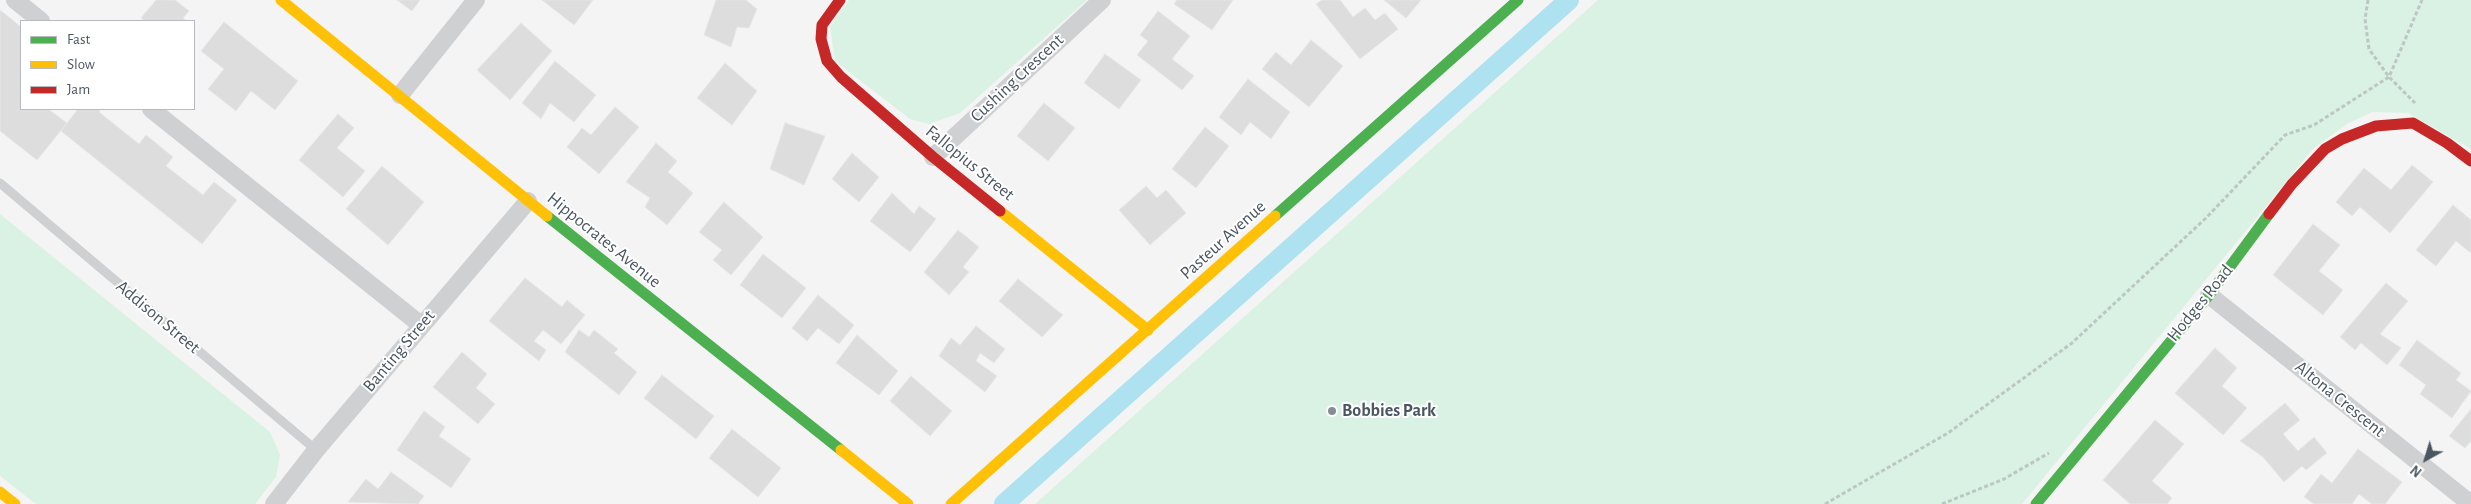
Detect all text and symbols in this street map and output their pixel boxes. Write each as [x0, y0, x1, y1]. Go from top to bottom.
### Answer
legend [20, 20, 195, 110]
street label: Cushing Crescent [966, 29, 1068, 127]
text: Fast [67, 32, 90, 47]
text: Slow [67, 57, 95, 72]
text: Jam [67, 82, 90, 97]
street label: Fallopius Street [921, 121, 1019, 205]
street label: Hippocrates Avenue [543, 187, 665, 293]
street label: Pasteur Avenue [1176, 196, 1270, 284]
street label: Hodges Road [2162, 260, 2238, 346]
street label: Addison Street [112, 276, 204, 358]
street label: Banting Street [358, 306, 440, 396]
street label: Altona Crescent [2291, 356, 2389, 442]
place label: Bobbies Park [1342, 400, 1436, 422]
marker: Bobbies Park [1326, 405, 1338, 417]
north arrow [2401, 434, 2451, 484]
text: N [2408, 462, 2425, 479]

